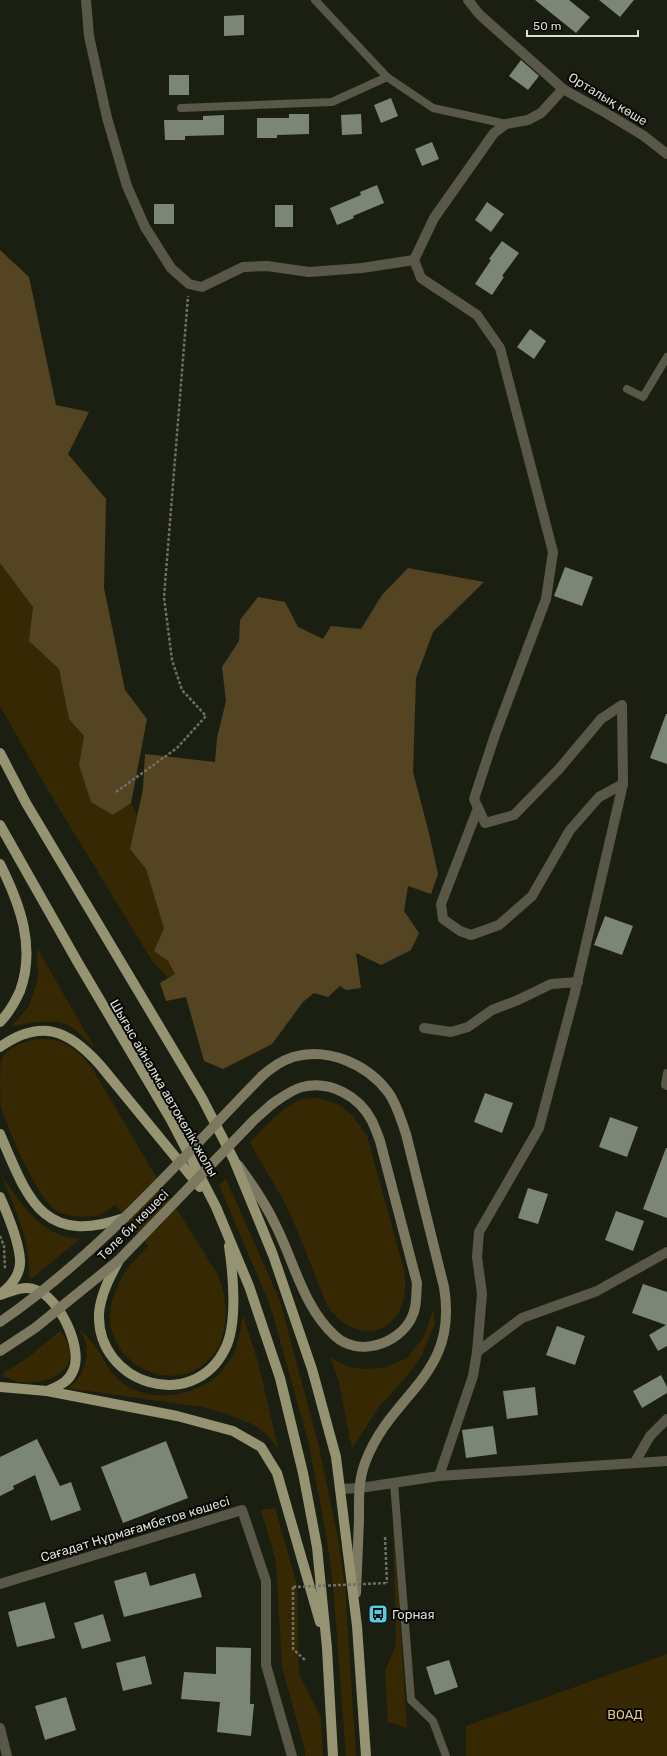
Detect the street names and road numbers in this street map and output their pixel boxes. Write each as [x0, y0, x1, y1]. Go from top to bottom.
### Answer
street label: Орталық көше [566, 70, 650, 128]
street label: Шығыс айналма автокөлік жолы [107, 997, 221, 1179]
street label: Төле би көшесі [94, 1186, 172, 1264]
street label: Сағадат Нұрмағамбетов көшесі [39, 1493, 231, 1565]

